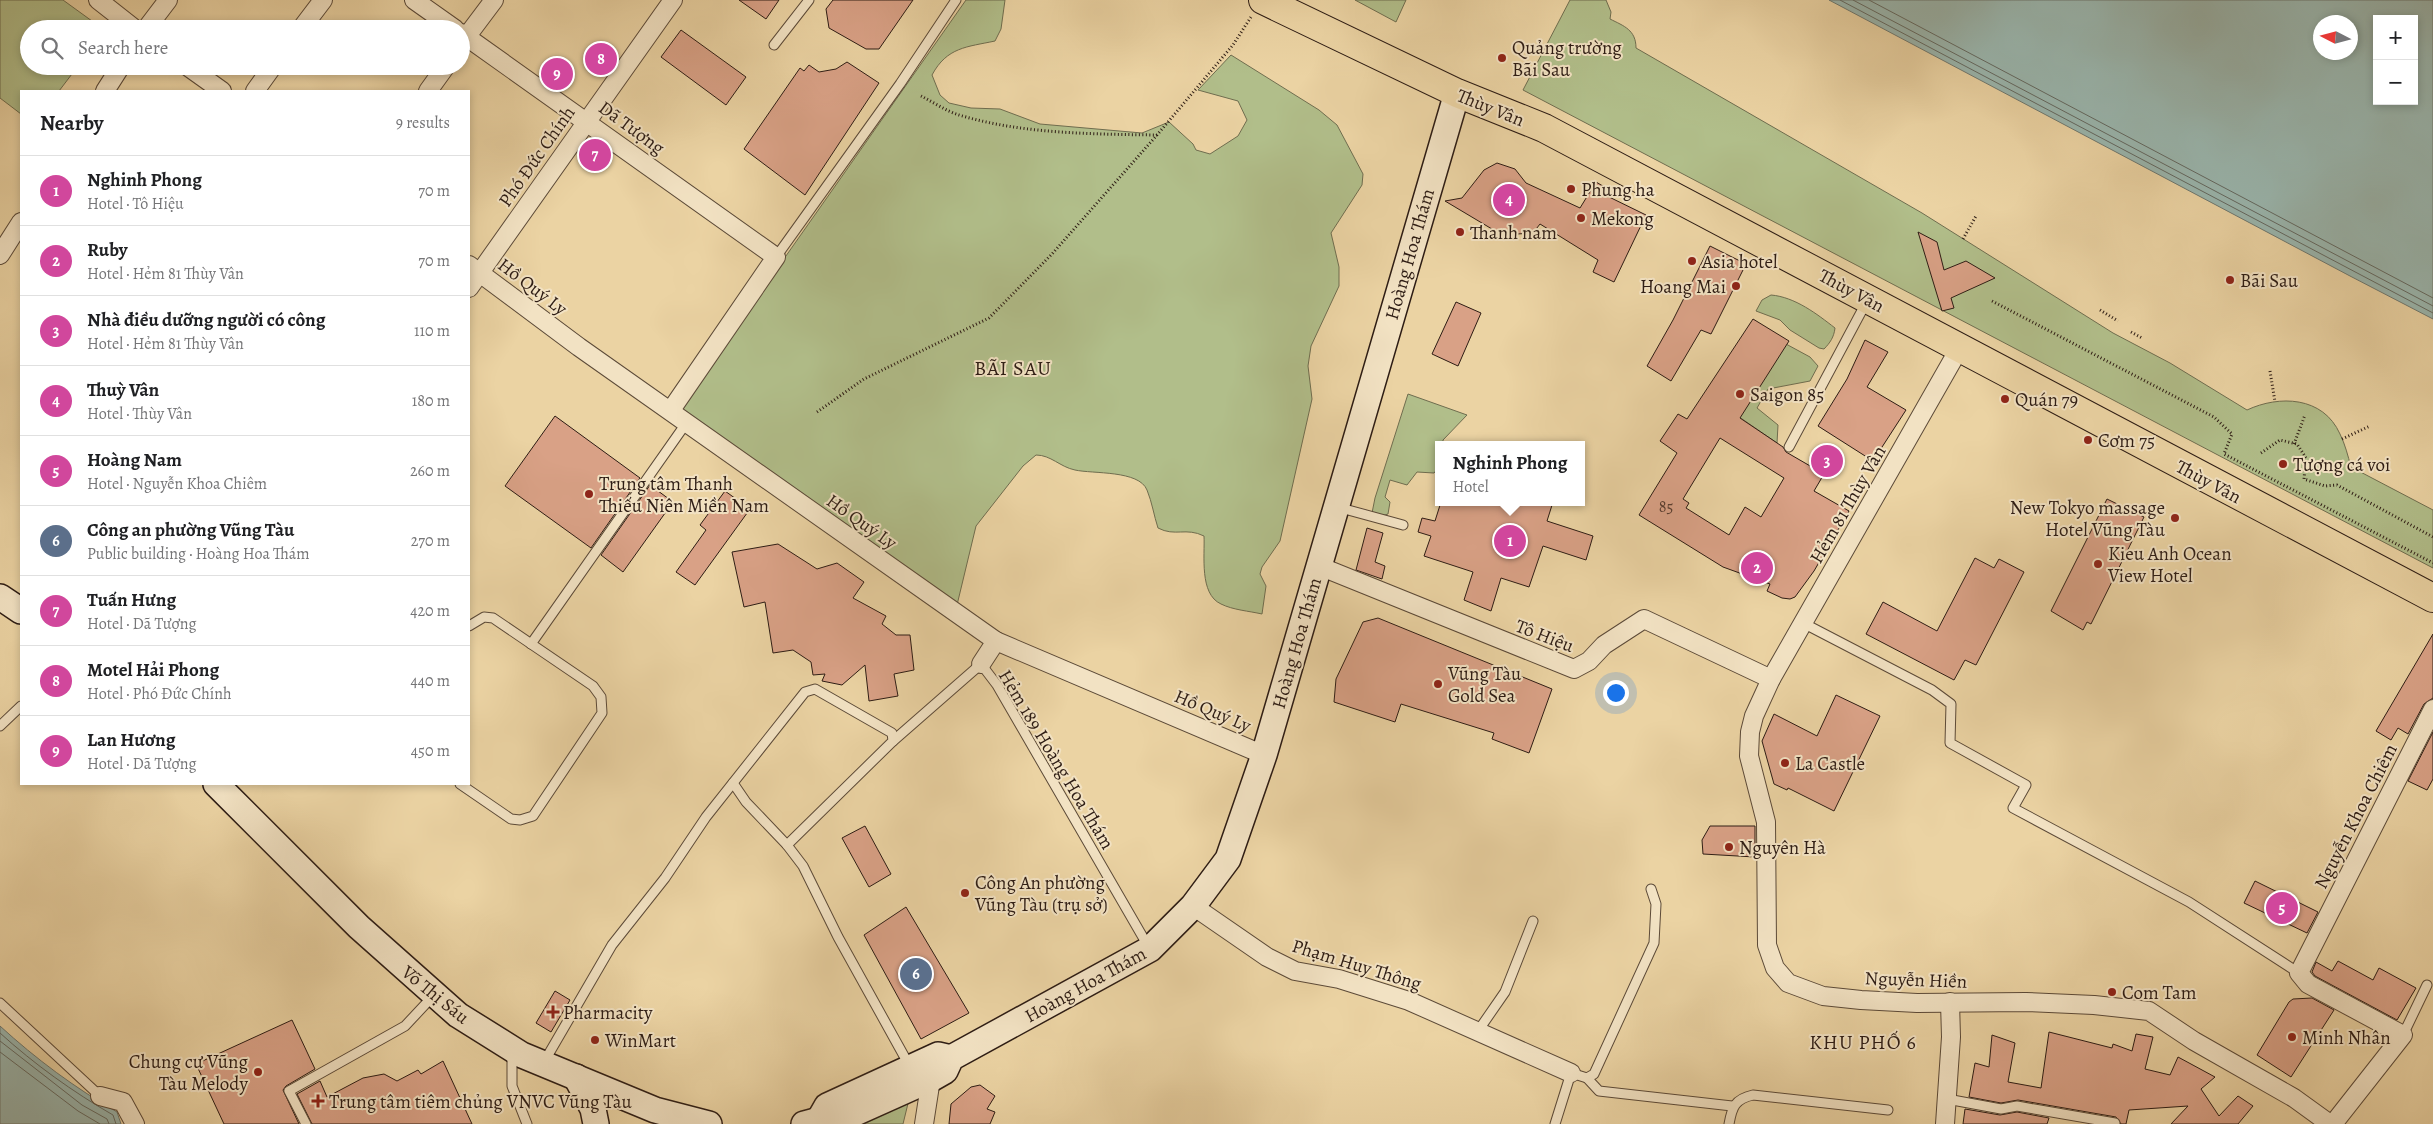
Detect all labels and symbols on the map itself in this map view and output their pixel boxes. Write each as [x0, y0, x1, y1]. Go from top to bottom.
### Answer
north arrow [2313, 15, 2358, 60]
place label: Quảng trường Bãi Sau [1512, 35, 1622, 83]
pin: 8 [585, 40, 617, 78]
marker: Quảng trường Bãi Sau [1496, 52, 1508, 64]
pin: 9 [541, 55, 573, 93]
street label: Thùy Vân [1453, 83, 1528, 133]
street label: Dã Tượng [593, 95, 670, 161]
street label: Phó Đức Chính [492, 101, 581, 212]
pin: 7 [579, 136, 611, 174]
place label: Phung ha [1581, 177, 1655, 203]
pin: 4 [1493, 181, 1525, 219]
marker: Phung ha [1565, 183, 1577, 195]
street label: Hoàng Hoa Thám [1379, 185, 1441, 323]
place label: Mekong [1591, 206, 1654, 232]
marker: Mekong [1575, 212, 1587, 224]
place label: Thanh nam [1470, 220, 1557, 246]
marker: Thanh nam [1454, 226, 1466, 238]
place label: Asia hotel [1701, 249, 1778, 275]
street label: Hồ Quý Ly [492, 252, 573, 322]
marker: Asia hotel [1686, 255, 1698, 267]
street label: Thùy Vân [1814, 263, 1889, 319]
place label: Bãi Sau [2240, 268, 2299, 294]
place label: Hoang Mai [1640, 274, 1726, 300]
marker: Bãi Sau [2224, 274, 2236, 286]
marker: Hoang Mai [1730, 280, 1742, 292]
district label: BÃI SAU [974, 355, 1052, 382]
place label: Saigon 85 [1750, 382, 1824, 408]
place label: Quán 79 [2015, 387, 2078, 413]
marker: Saigon 85 [1734, 388, 1746, 400]
marker: Quán 79 [1999, 393, 2011, 405]
place label: Cơm 75 [2098, 428, 2155, 454]
marker: Cơm 75 [2082, 434, 2094, 446]
street label: Hẻm 81 Thùy Vân [1804, 441, 1892, 568]
pin: 3 [1811, 442, 1843, 480]
place label: Tượng cá voi [2293, 452, 2390, 478]
street label: Thùy Vân [2171, 454, 2246, 510]
marker: Tượng cá voi [2277, 458, 2289, 470]
place label: Trung tâm Thanh Thiếu Niên Miền Nam [599, 471, 769, 519]
marker: Trung tâm Thanh Thiếu Niên Miền Nam [583, 488, 595, 500]
street label: Hồ Quý Ly [821, 488, 902, 556]
place label: New Tokyo massage Hotel Vũng Tàu [2010, 495, 2166, 543]
house number: 85 [1659, 496, 1673, 518]
marker: New Tokyo massage Hotel Vũng Tàu [2169, 512, 2181, 524]
pin: 1 [1494, 522, 1526, 560]
place label: Kieu Anh Ocean View Hotel [2107, 541, 2232, 589]
pin: 2 [1741, 549, 1773, 587]
marker: Kieu Anh Ocean View Hotel [2092, 558, 2104, 570]
street label: Hoàng Hoa Thám [1266, 574, 1328, 712]
street label: Tô Hiệu [1512, 613, 1578, 659]
place label: Vũng Tàu Gold Sea [1447, 661, 1522, 709]
street label: Hẻm 189 Hoàng Hoa Thám [992, 665, 1120, 854]
marker: Vũng Tàu Gold Sea [1432, 678, 1444, 690]
your location [1603, 680, 1629, 706]
street label: Hồ Quý Ly [1170, 683, 1255, 739]
street label: Nguyễn Khoa Chiêm [2308, 739, 2404, 894]
place label: La Castle [1795, 751, 1865, 777]
marker: La Castle [1779, 757, 1791, 769]
place label: Nguyên Hà [1739, 835, 1826, 861]
marker: Nguyên Hà [1723, 841, 1735, 853]
place label: Công An phường Vũng Tàu (trụ sở) [974, 870, 1108, 918]
marker: Công An phường Vũng Tàu (trụ sở) [959, 887, 971, 899]
pin: 5 [2266, 889, 2298, 927]
street label: Phạm Huy Thông [1289, 933, 1425, 997]
street label: Hoàng Hoa Thám [1020, 941, 1151, 1029]
pin: 6 [900, 955, 932, 993]
street label: Võ Thị Sáu [395, 959, 475, 1031]
street label: Nguyễn Hiền [1864, 965, 1968, 995]
place label: Com Tam [2122, 980, 2197, 1006]
marker: Com Tam [2106, 986, 2118, 998]
place label: Pharmacity [563, 1000, 653, 1026]
marker: Pharmacity [547, 1006, 559, 1018]
place label: Minh Nhân [2302, 1025, 2391, 1051]
place label: WinMart [604, 1028, 676, 1054]
district label: KHU PHỐ 6 [1809, 1029, 1917, 1056]
marker: Minh Nhân [2286, 1031, 2298, 1043]
marker: WinMart [589, 1034, 601, 1046]
place label: Chung cư Vũng Tàu Melody [129, 1049, 249, 1097]
marker: Chung cư Vũng Tàu Melody [252, 1066, 264, 1078]
place label: Trung tâm tiêm chủng VNVC Vũng Tàu [329, 1089, 633, 1115]
marker: Trung tâm tiêm chủng VNVC Vũng Tàu [311, 1094, 325, 1108]

